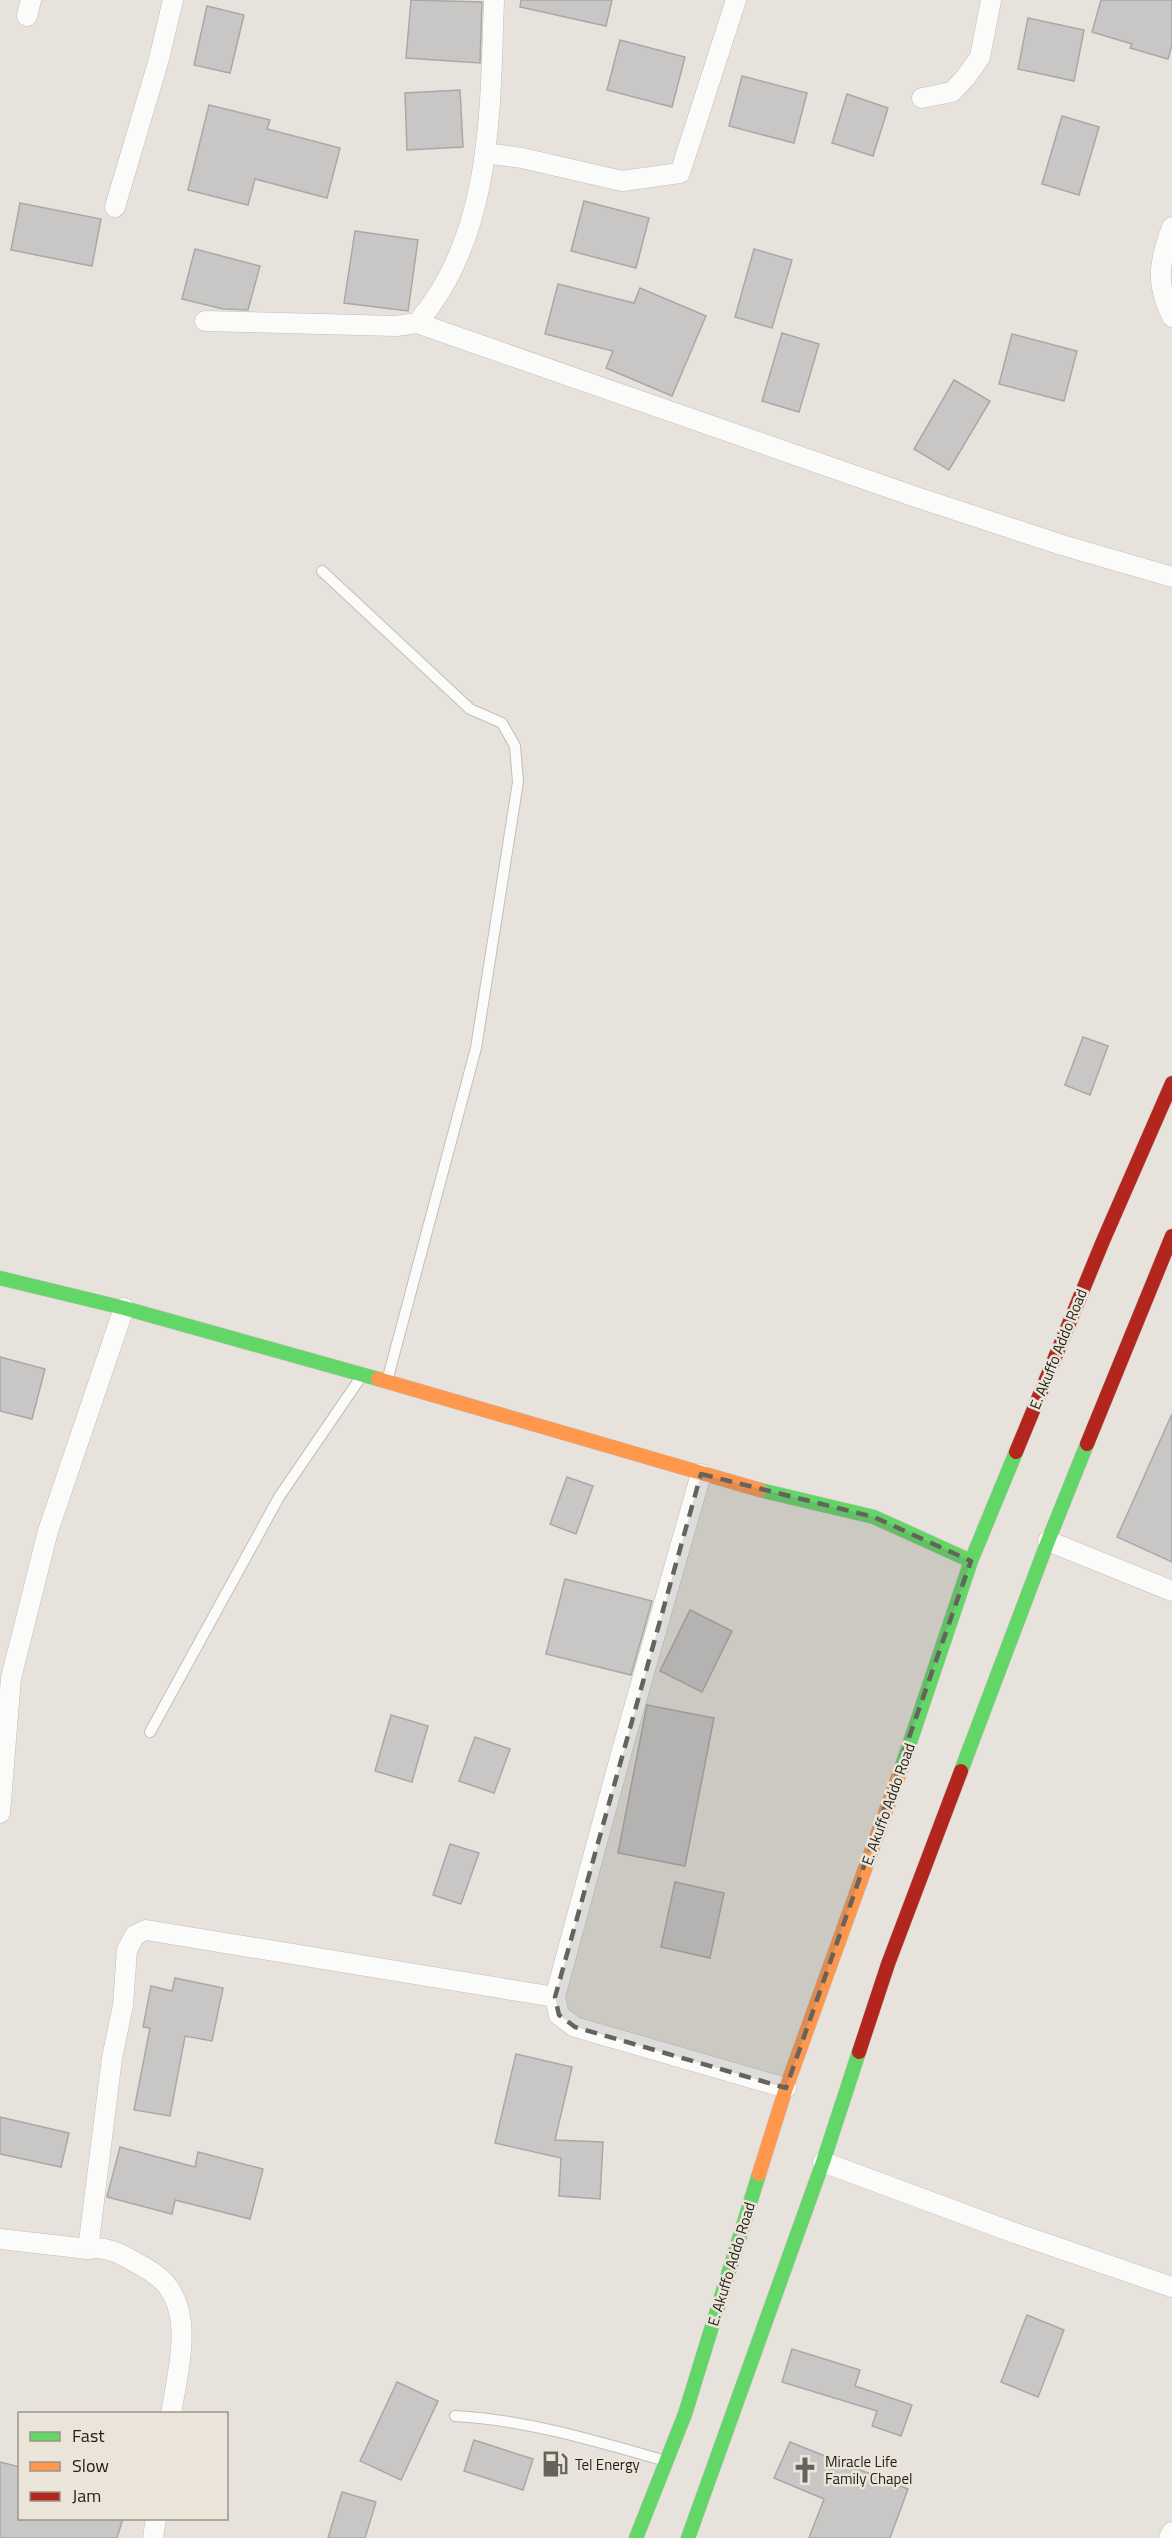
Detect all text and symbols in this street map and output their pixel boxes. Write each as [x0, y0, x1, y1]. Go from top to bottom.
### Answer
street label: E. Akuffo Addo Road [1023, 1285, 1093, 1413]
street label: E. Akuffo Addo Road [855, 1740, 921, 1868]
street label: E. Akuffo Addo Road [701, 2199, 761, 2329]
legend [18, 2412, 228, 2520]
text: Fast [72, 2422, 105, 2449]
fuel station icon: Tel Energy [540, 2449, 570, 2479]
place label: Miracle Life Family Chapel [825, 2450, 912, 2490]
text: Slow [72, 2452, 109, 2479]
place label: Tel Energy [575, 2453, 640, 2476]
church icon: Miracle Life Family Chapel [790, 2455, 820, 2485]
text: Jam [72, 2482, 101, 2509]

